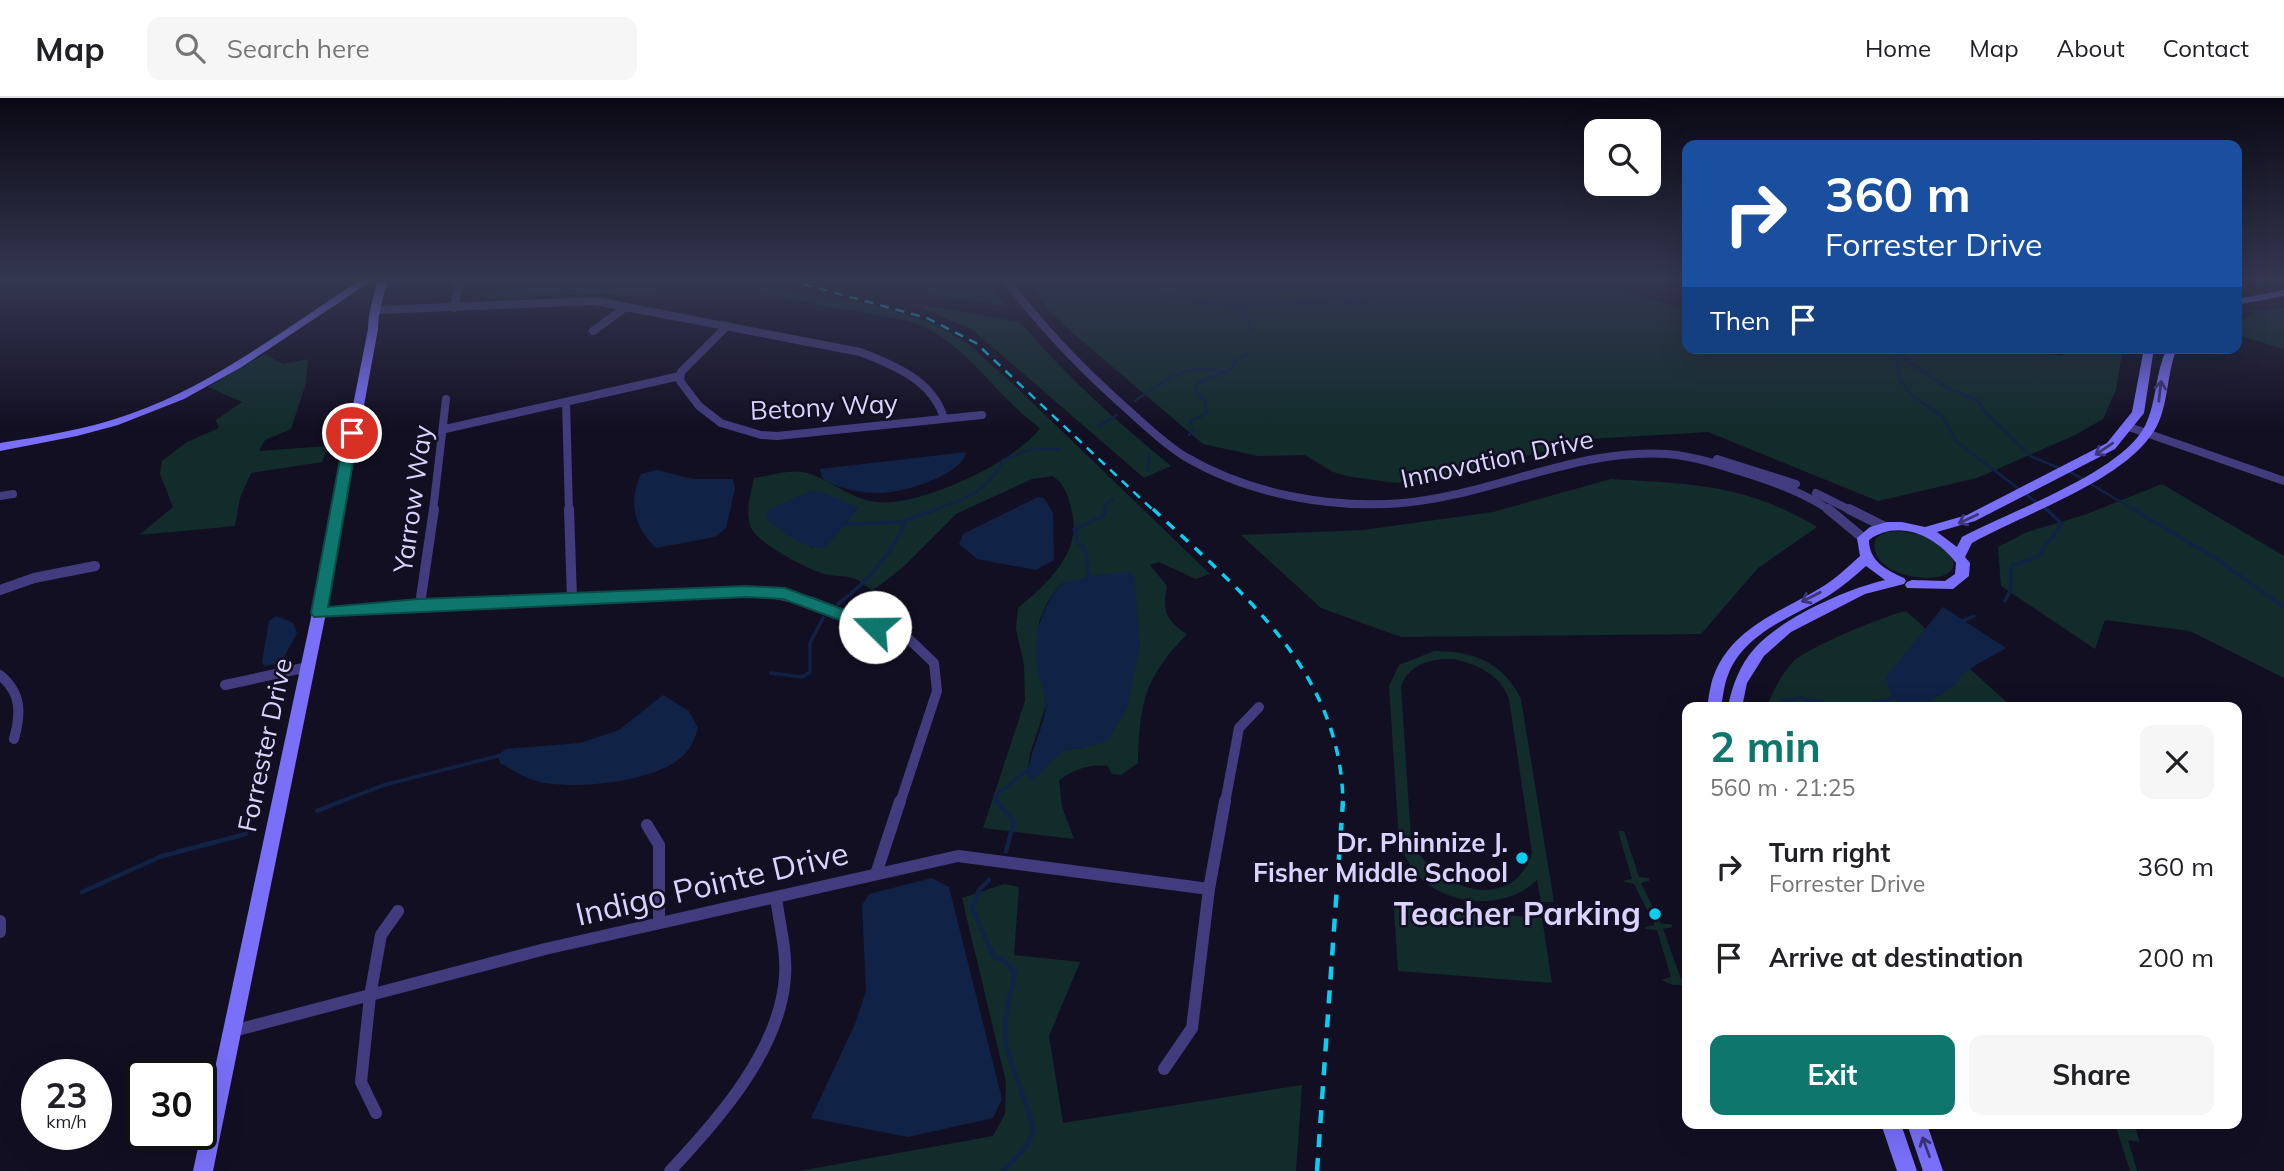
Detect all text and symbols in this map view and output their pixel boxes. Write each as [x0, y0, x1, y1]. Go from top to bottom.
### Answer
search box [147, 17, 637, 80]
text: Map [35, 28, 105, 69]
icon: search [171, 29, 209, 67]
text: Search here [227, 32, 370, 65]
text: Home [1865, 33, 1931, 63]
text: Map [1969, 33, 2019, 63]
text: About [2057, 33, 2125, 63]
text: Contact [2163, 33, 2249, 63]
map controls [1584, 119, 1661, 196]
button: search [1584, 119, 1661, 196]
text: 360 m [1825, 163, 1971, 224]
icon: right [1710, 168, 1801, 259]
text: Forrester Drive [1825, 224, 2043, 264]
icon: arrive [1784, 301, 1822, 339]
text: Then [1710, 304, 1770, 337]
one-way arrow [2154, 380, 2167, 403]
street label: Betony Way [749, 386, 899, 427]
pin [322, 403, 382, 463]
icon: arrive [333, 414, 371, 452]
street label: Innovation Drive [1398, 422, 1596, 495]
street label: Yarrow Way [386, 423, 439, 576]
one-way arrow [2095, 442, 2114, 456]
one-way arrow [1958, 513, 1979, 526]
position arrow [838, 590, 912, 664]
one-way arrow [1802, 591, 1822, 605]
street label: Forrester Drive [230, 655, 299, 835]
text: 2 min [1710, 720, 1821, 773]
button: close [2140, 725, 2214, 799]
text: 560 m · 21:25 [1710, 773, 1855, 802]
place label: Dr. Phinnize J. Fisher Middle School [1253, 826, 1508, 889]
street label: Indigo Pointe Drive [572, 832, 852, 934]
text: Turn right [1769, 836, 1890, 869]
icon: right [1710, 848, 1748, 886]
marker: Dr. Phinnize J. Fisher Middle School [1514, 850, 1530, 866]
text: 360 m [2138, 850, 2214, 883]
text: Forrester Drive [1769, 869, 1925, 898]
place label: Teacher Parking [1394, 893, 1641, 933]
marker: Teacher Parking [1647, 906, 1663, 922]
icon: arrive [1710, 939, 1748, 977]
text: Arrive at destination [1769, 941, 2024, 974]
text: 200 m [2138, 941, 2214, 974]
button: Exit [1710, 1035, 1955, 1115]
button: Share [1969, 1035, 2214, 1115]
speed limit sign: 30 [126, 1059, 217, 1150]
text: 23 [45, 1073, 88, 1117]
text: km/h [46, 1110, 87, 1133]
one-way arrow [1919, 1137, 1931, 1159]

